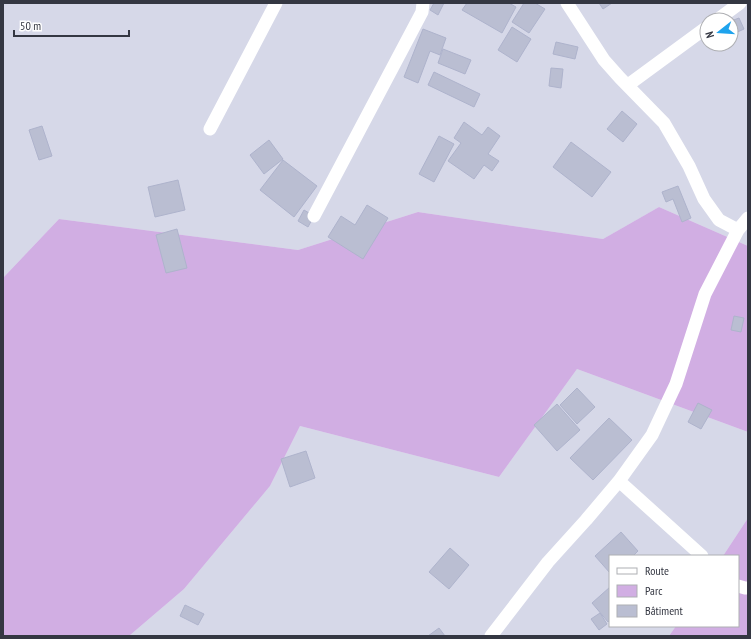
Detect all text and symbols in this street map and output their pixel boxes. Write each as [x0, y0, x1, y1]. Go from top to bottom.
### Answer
scale bar [14, 12, 129, 38]
north arrow [699, 12, 739, 52]
text: 50 m [20, 18, 41, 33]
text: N [702, 30, 717, 40]
legend [609, 555, 739, 627]
text: Route [645, 563, 669, 578]
text: Parc [645, 583, 663, 598]
text: Bâtiment [645, 603, 683, 618]

